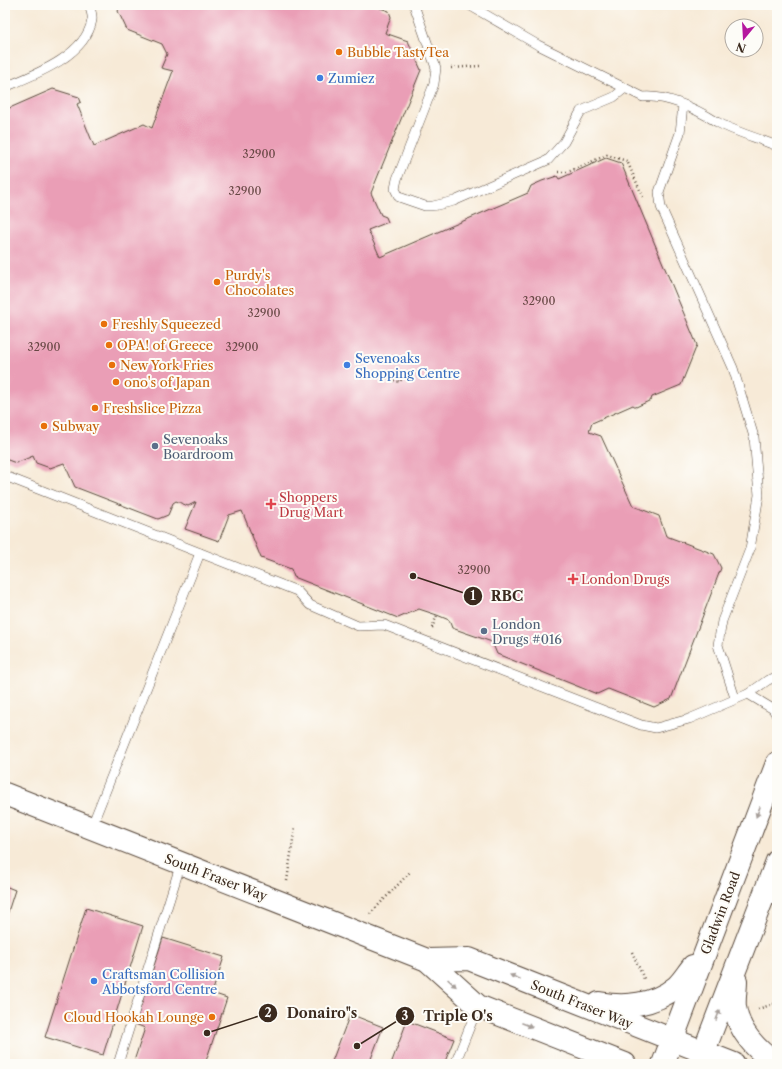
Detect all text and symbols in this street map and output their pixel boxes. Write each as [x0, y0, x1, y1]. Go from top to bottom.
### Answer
north arrow [724, 18, 764, 58]
text: N [734, 39, 748, 56]
place label: Bubble TastyTea [347, 44, 449, 60]
marker: Bubble TastyTea [334, 47, 344, 57]
place label: Zumiez [328, 70, 375, 86]
marker: Zumiez [315, 73, 325, 83]
house number: 32900 [243, 147, 275, 161]
house number: 32900 [229, 184, 261, 198]
place label: Purdy's Chocolates [225, 267, 295, 298]
marker: Purdy's Chocolates [212, 277, 222, 287]
house number: 32900 [523, 294, 555, 308]
house number: 32900 [248, 306, 280, 320]
place label: Freshly Squeezed [112, 316, 221, 332]
marker: Freshly Squeezed [99, 319, 109, 329]
place label: OPA! of Greece [117, 337, 213, 353]
house number: 32900 [28, 340, 60, 354]
marker: OPA! of Greece [104, 340, 114, 350]
house number: 32900 [226, 340, 258, 354]
place label: Sevenoaks Shopping Centre [355, 350, 460, 381]
place label: New York Fries [120, 357, 214, 373]
marker: New York Fries [107, 360, 117, 370]
marker: Sevenoaks Shopping Centre [342, 360, 352, 370]
place label: ono's of Japan [124, 374, 210, 390]
marker: ono's of Japan [111, 377, 121, 387]
place label: Freshslice Pizza [103, 400, 202, 416]
marker: Freshslice Pizza [90, 403, 100, 413]
place label: Subway [52, 418, 100, 434]
marker: Subway [39, 421, 49, 431]
place label: Sevenoaks Boardroom [163, 431, 233, 462]
marker: Sevenoaks Boardroom [150, 441, 160, 451]
place label: Shoppers Drug Mart [279, 489, 344, 520]
marker: Shoppers Drug Mart [266, 499, 276, 509]
house number: 32900 [458, 563, 490, 577]
place label: London Drugs [581, 571, 670, 587]
marker: London Drugs [568, 574, 578, 584]
callout: RBC [463, 583, 531, 609]
text: RBC [491, 587, 523, 605]
text: 1 [470, 588, 476, 603]
place label: London Drugs #016 [492, 616, 562, 647]
marker: London Drugs #016 [479, 626, 489, 636]
one-way arrow [755, 807, 761, 819]
street label: South Fraser Way [162, 850, 270, 904]
street label: Gladwin Road [697, 869, 743, 957]
place label: Craftsman Collision Abbotsford Centre [101, 966, 225, 997]
one-way arrow [508, 974, 520, 980]
marker: Craftsman Collision Abbotsford Centre [89, 976, 99, 986]
street label: South Fraser Way [529, 976, 636, 1032]
one-way arrow [448, 978, 457, 987]
callout: Donairo"s [258, 1000, 365, 1026]
callout: Triple O's [395, 1003, 501, 1029]
text: Donairo"s [287, 1004, 357, 1022]
text: 2 [264, 1005, 272, 1020]
text: Triple O's [423, 1007, 493, 1025]
text: 3 [402, 1008, 409, 1023]
place label: Cloud Hookah Lounge [64, 1009, 204, 1025]
one-way arrow [716, 1009, 722, 1021]
marker: Cloud Hookah Lounge [207, 1012, 217, 1022]
one-way arrow [521, 1023, 533, 1029]

